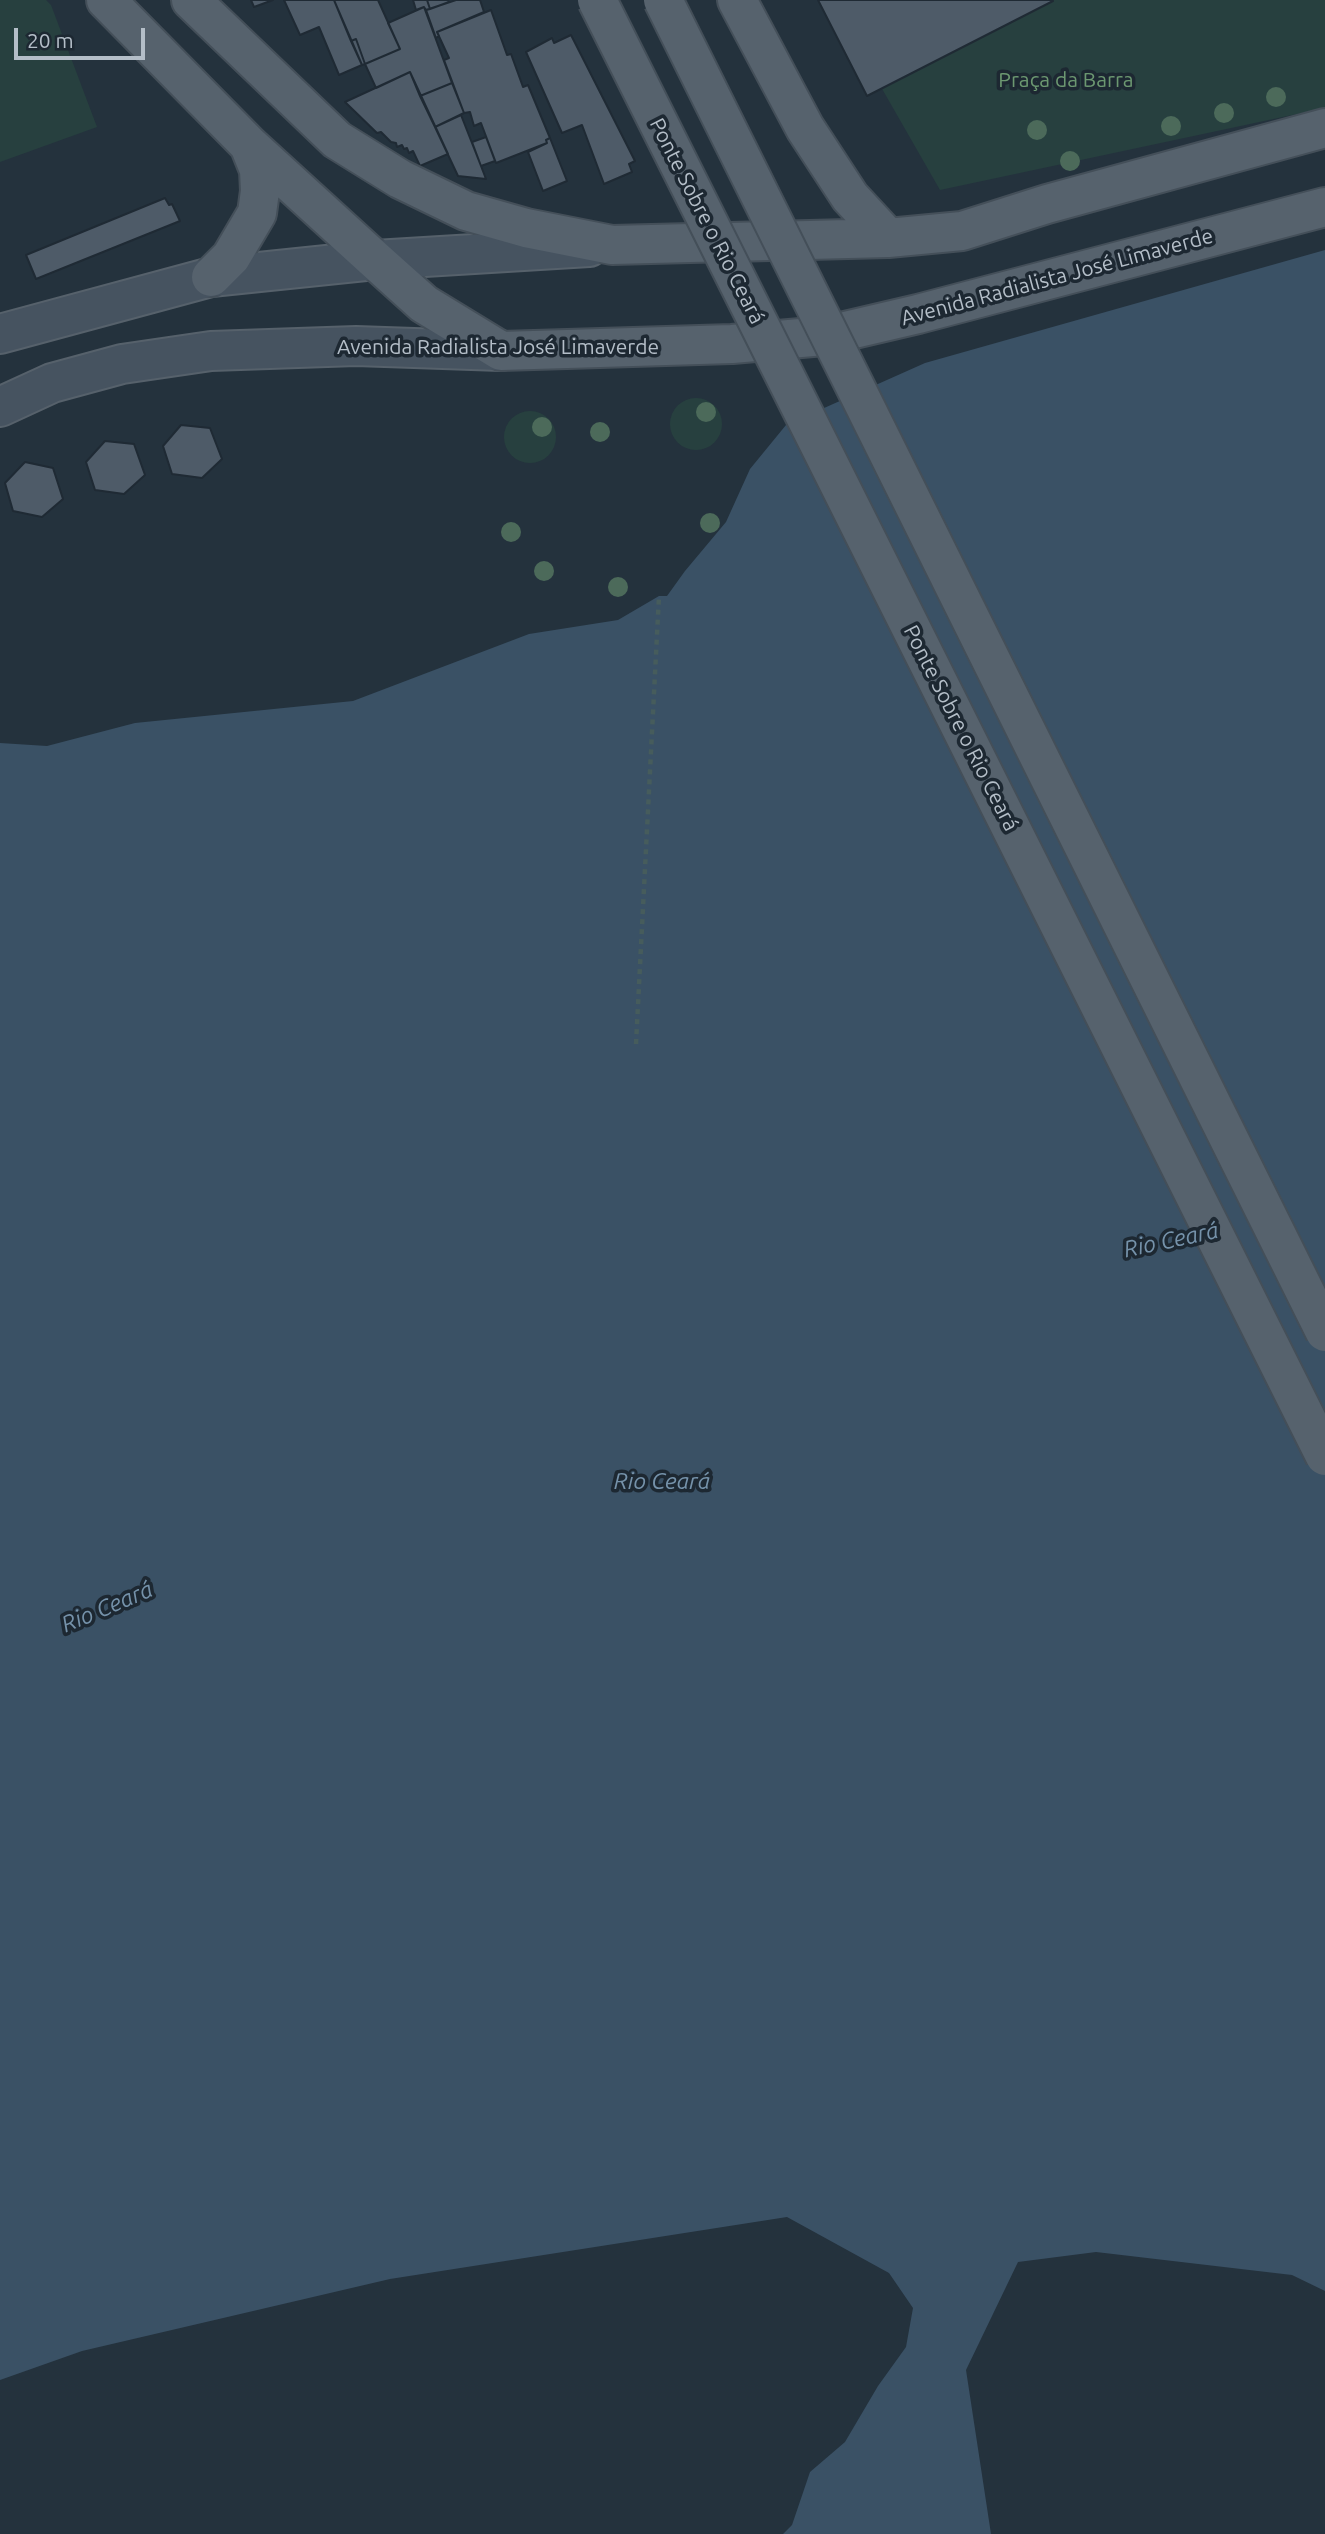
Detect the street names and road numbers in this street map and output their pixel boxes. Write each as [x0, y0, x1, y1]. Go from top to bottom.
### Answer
street label: Ponte Sobre o Rio Ceará [644, 114, 770, 328]
street label: Avenida Radialista José Limaverde [898, 223, 1216, 331]
street label: Avenida Radialista José Limaverde [337, 334, 659, 360]
street label: Ponte Sobre o Rio Ceará [898, 621, 1024, 835]

